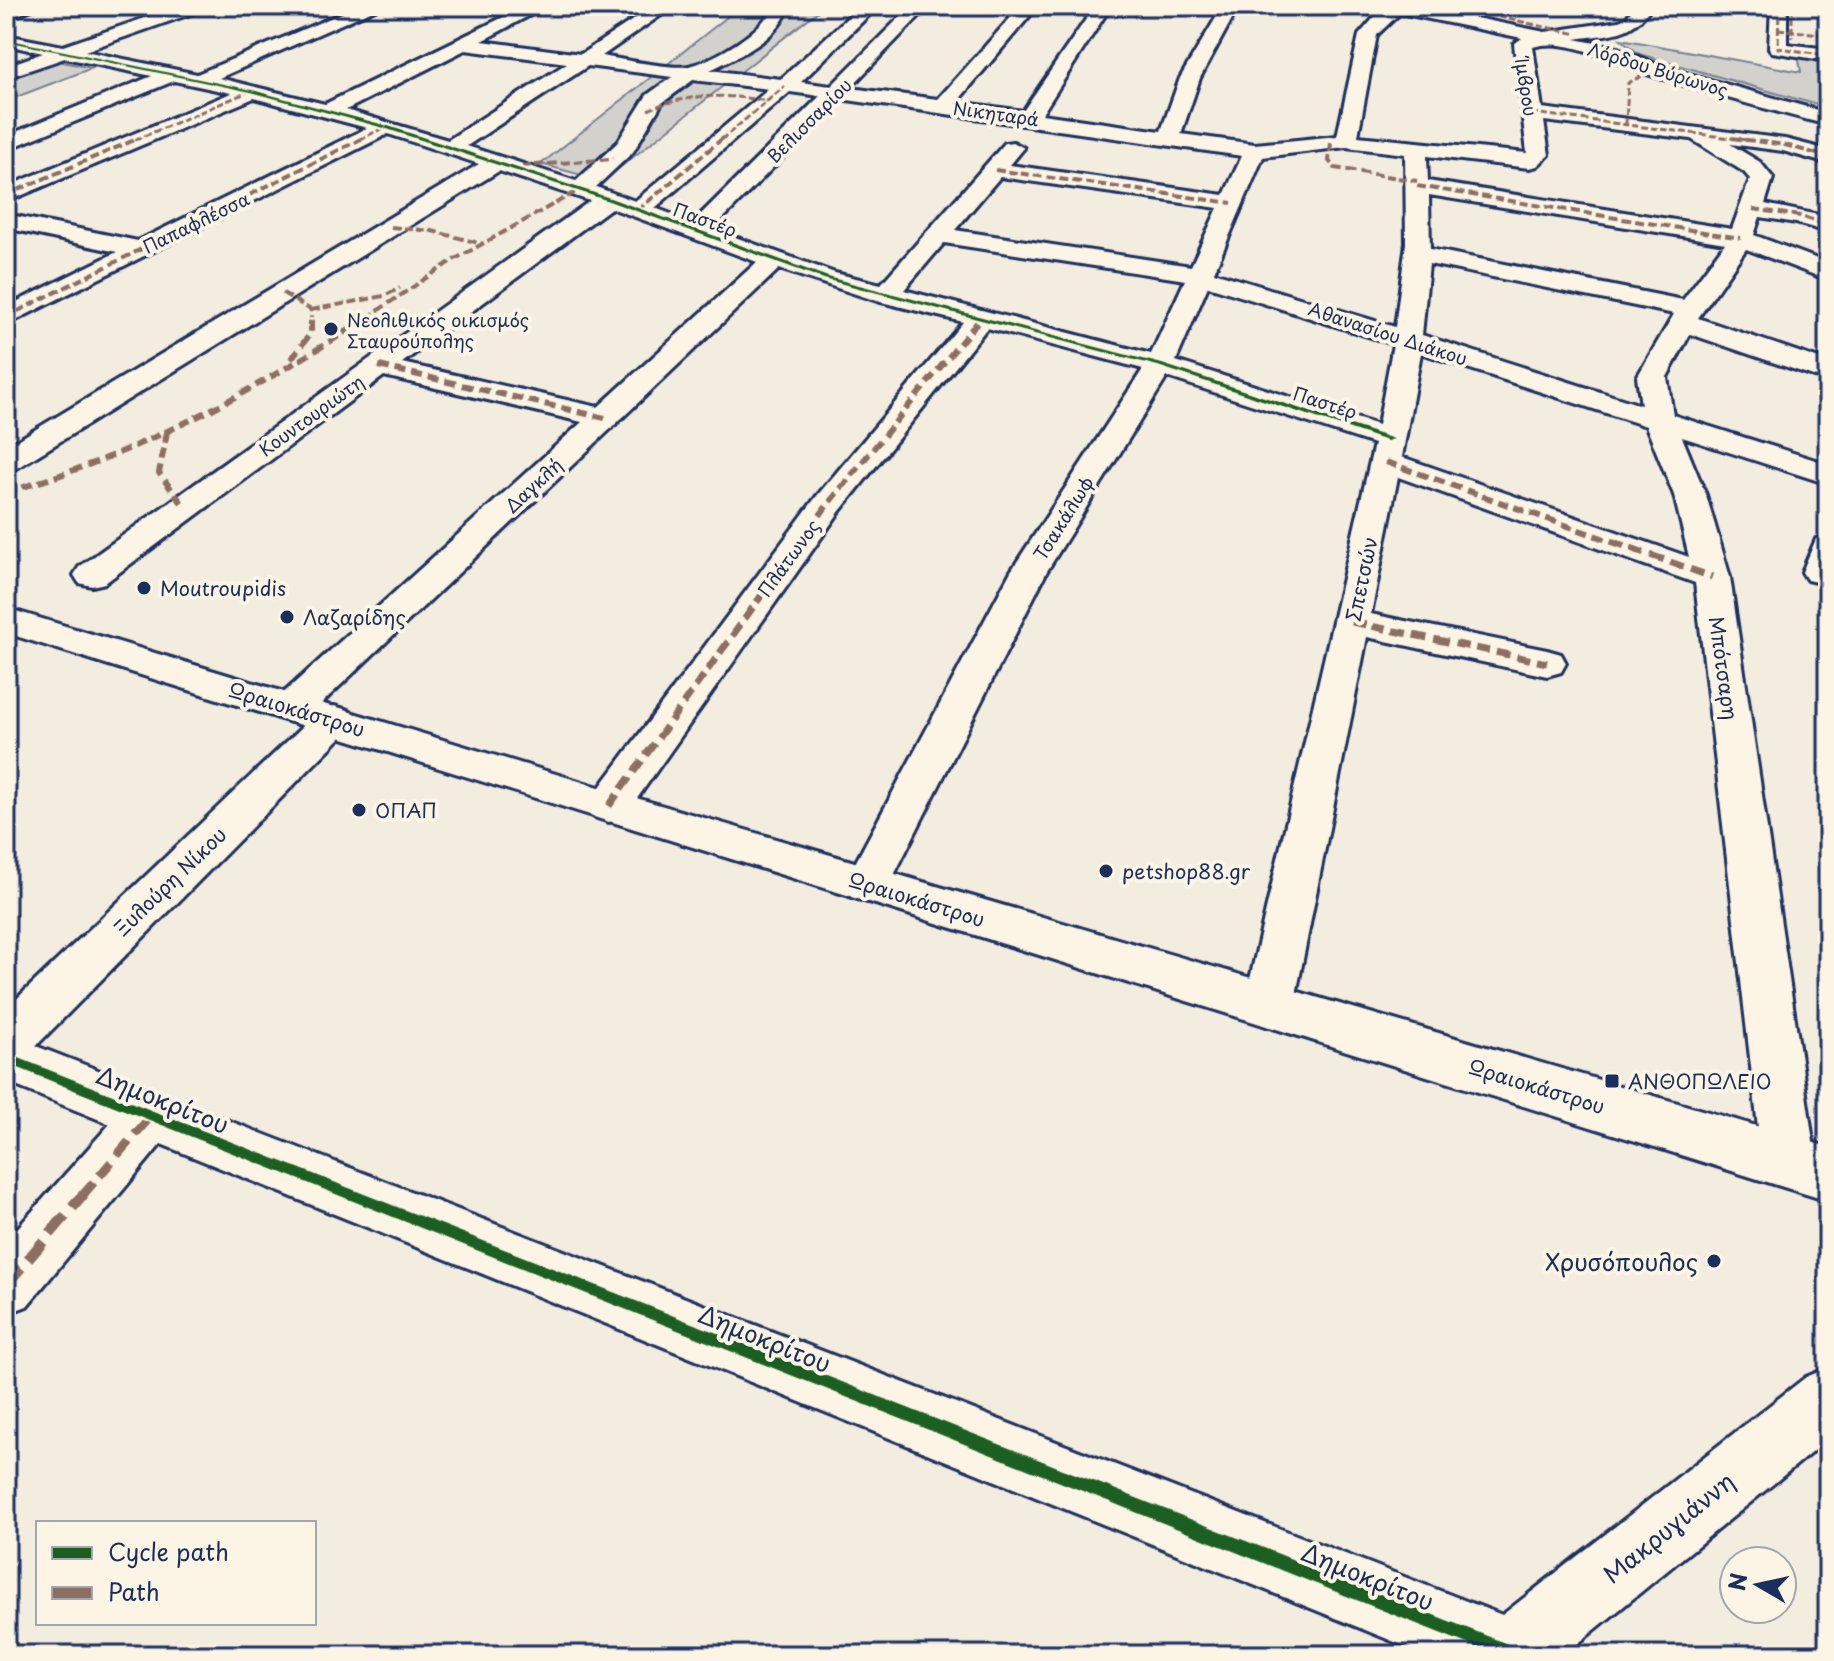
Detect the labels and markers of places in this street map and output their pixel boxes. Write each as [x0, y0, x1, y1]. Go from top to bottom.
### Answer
place label: Νεολιθικός οικισμός Σταυρούπολης [347, 306, 529, 354]
marker: Νεολιθικός οικισμός Σταυρούπολης [322, 320, 340, 338]
place label: Moutroupidis [160, 573, 286, 603]
marker: Moutroupidis [135, 579, 153, 597]
place label: Λαζαρίδης [303, 602, 406, 632]
marker: Λαζαρίδης [278, 608, 296, 626]
place label: ΟΠΑΠ [375, 795, 437, 825]
marker: ΟΠΑΠ [350, 801, 368, 819]
place label: petshop88.gr [1122, 856, 1251, 886]
marker: petshop88.gr [1097, 862, 1115, 880]
place label: ΑΝΘΟΠΩΛΕΙΟ [1628, 1066, 1772, 1096]
marker: ΑΝΘΟΠΩΛΕΙΟ [1603, 1072, 1621, 1090]
place label: Χρυσόπουλος [1545, 1243, 1698, 1279]
marker: Χρυσόπουλος [1705, 1252, 1723, 1270]

